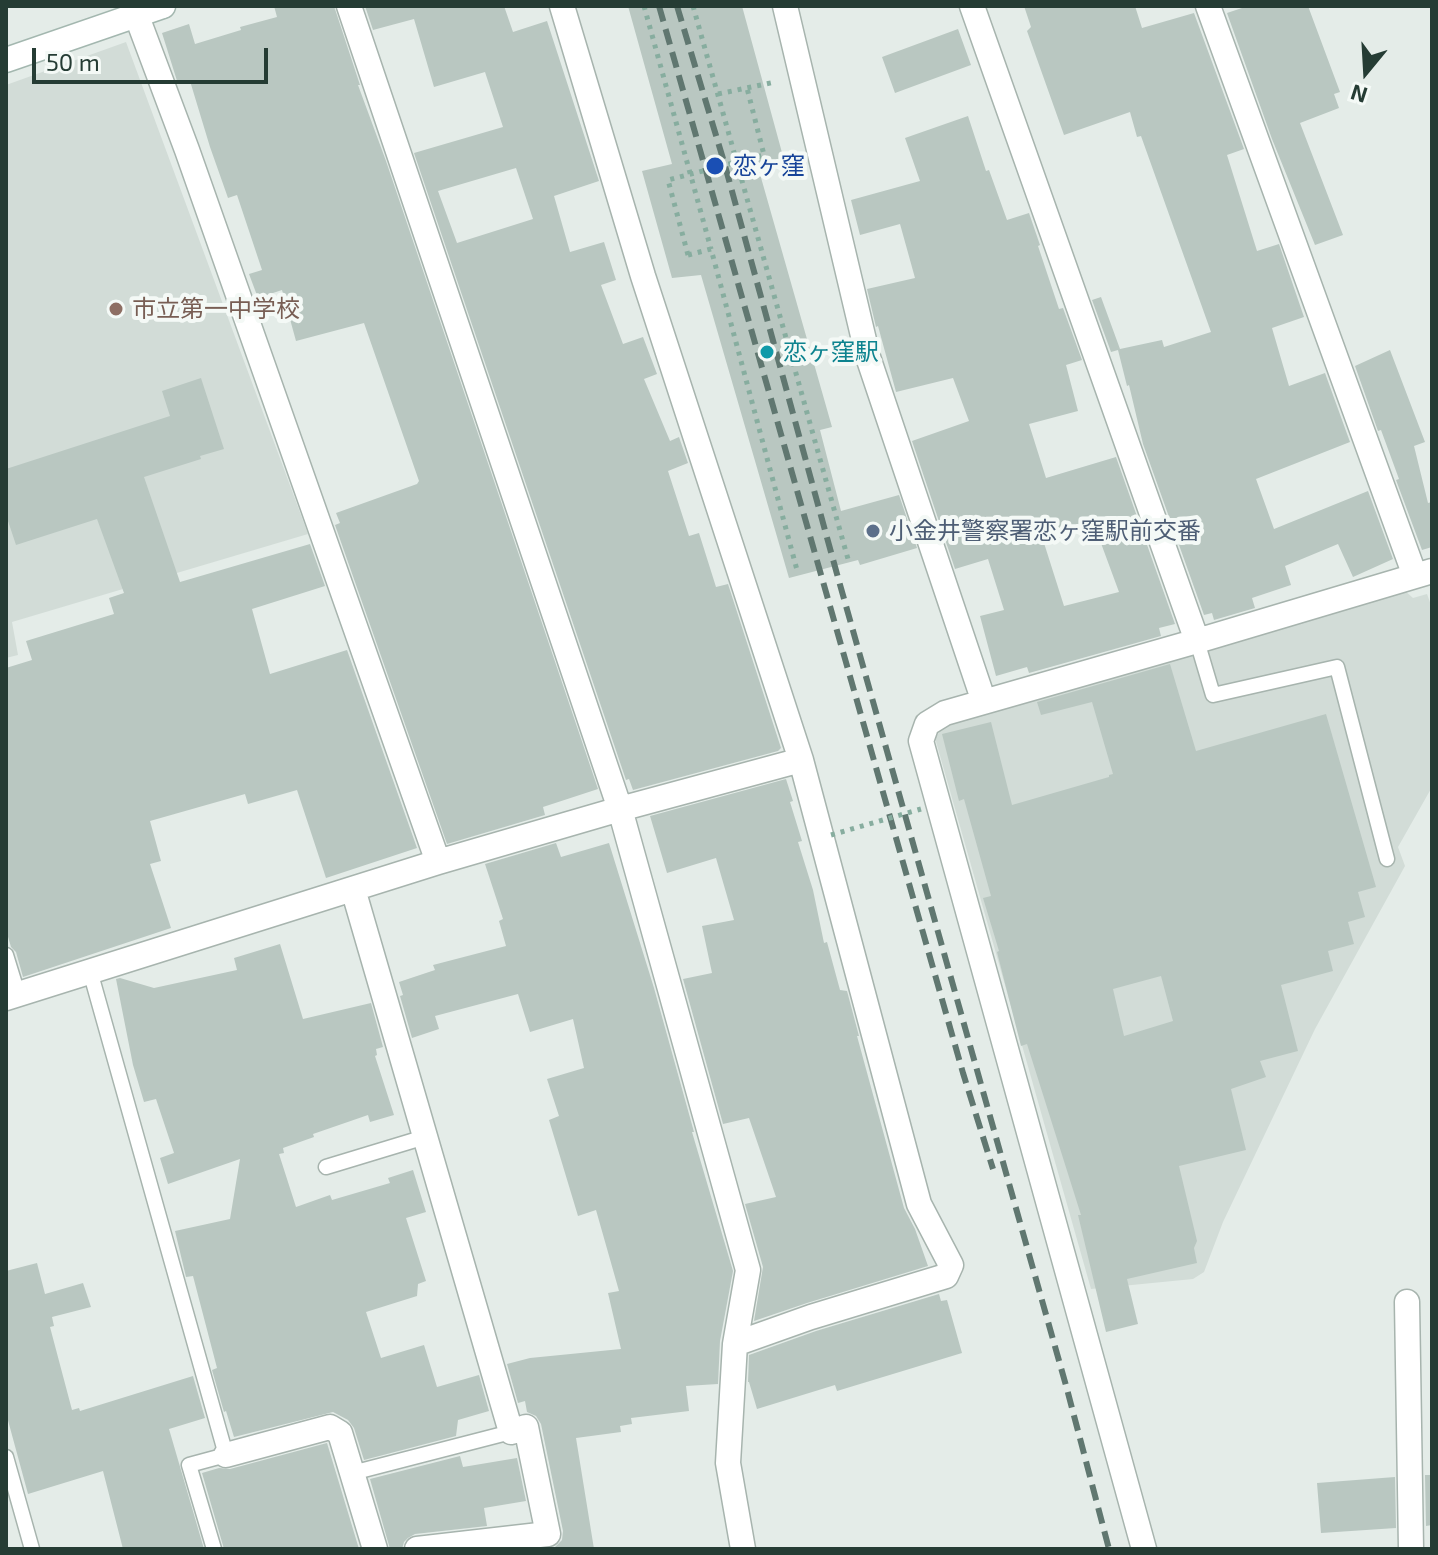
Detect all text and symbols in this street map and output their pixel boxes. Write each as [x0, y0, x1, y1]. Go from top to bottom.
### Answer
scale bar [36, 32, 272, 82]
north arrow [1326, 32, 1406, 112]
text: 50 m [46, 47, 100, 76]
text: N [1347, 80, 1370, 110]
place label: 恋ヶ窪 [733, 152, 805, 180]
marker: 恋ヶ窪 [704, 155, 726, 177]
place label: 市立第一中学校 [132, 295, 300, 323]
marker: 市立第一中学校 [107, 300, 125, 318]
place label: 恋ヶ窪駅 [783, 338, 879, 366]
marker: 恋ヶ窪駅 [758, 343, 776, 361]
place label: 小金井警察署恋ヶ窪駅前交番 [889, 517, 1201, 545]
marker: 小金井警察署恋ヶ窪駅前交番 [864, 522, 882, 540]

